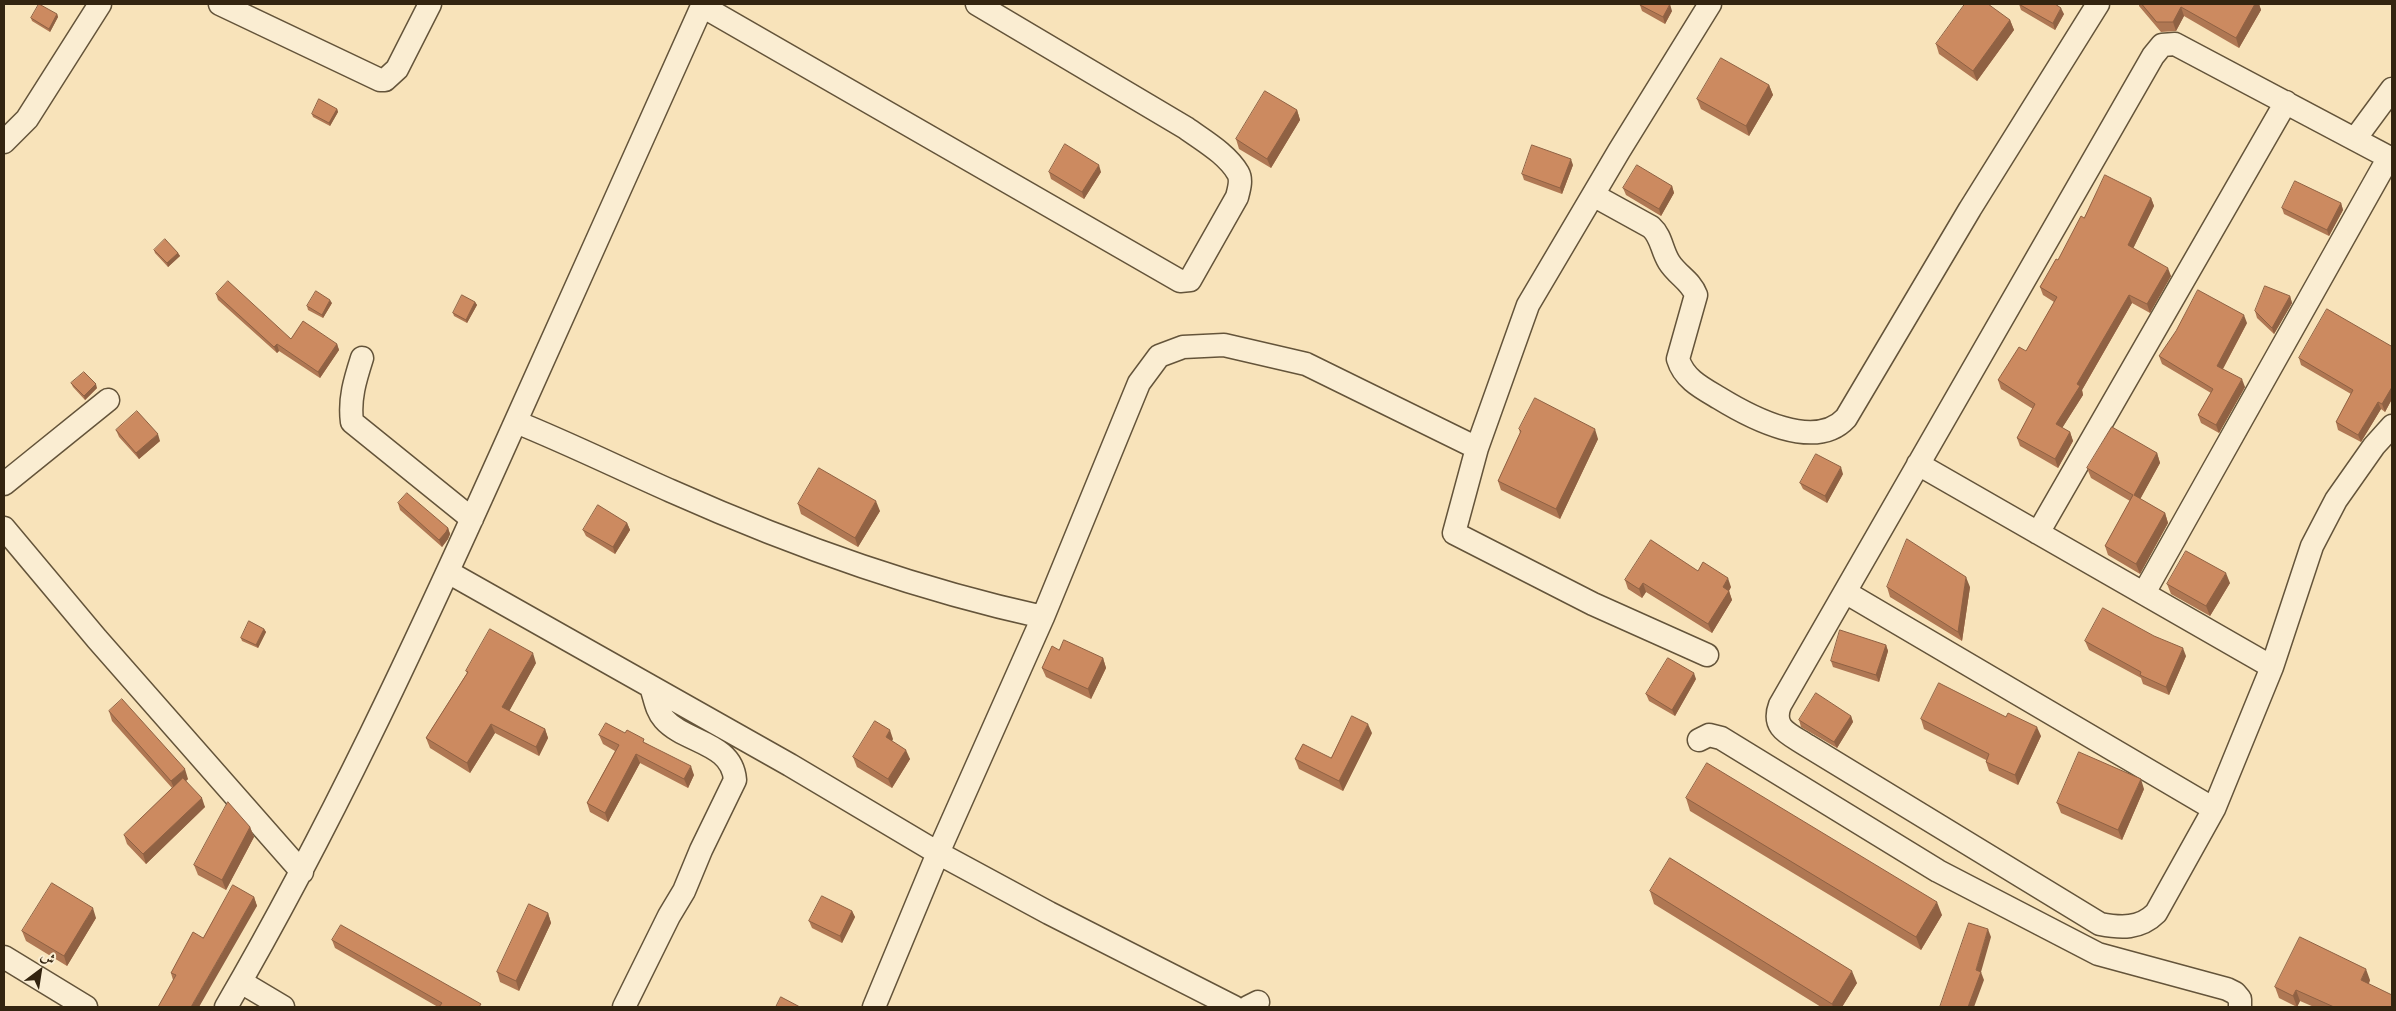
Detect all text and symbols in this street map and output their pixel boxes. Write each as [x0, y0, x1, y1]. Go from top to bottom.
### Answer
north arrow [15, 946, 65, 996]
text: ش [38, 947, 58, 969]

